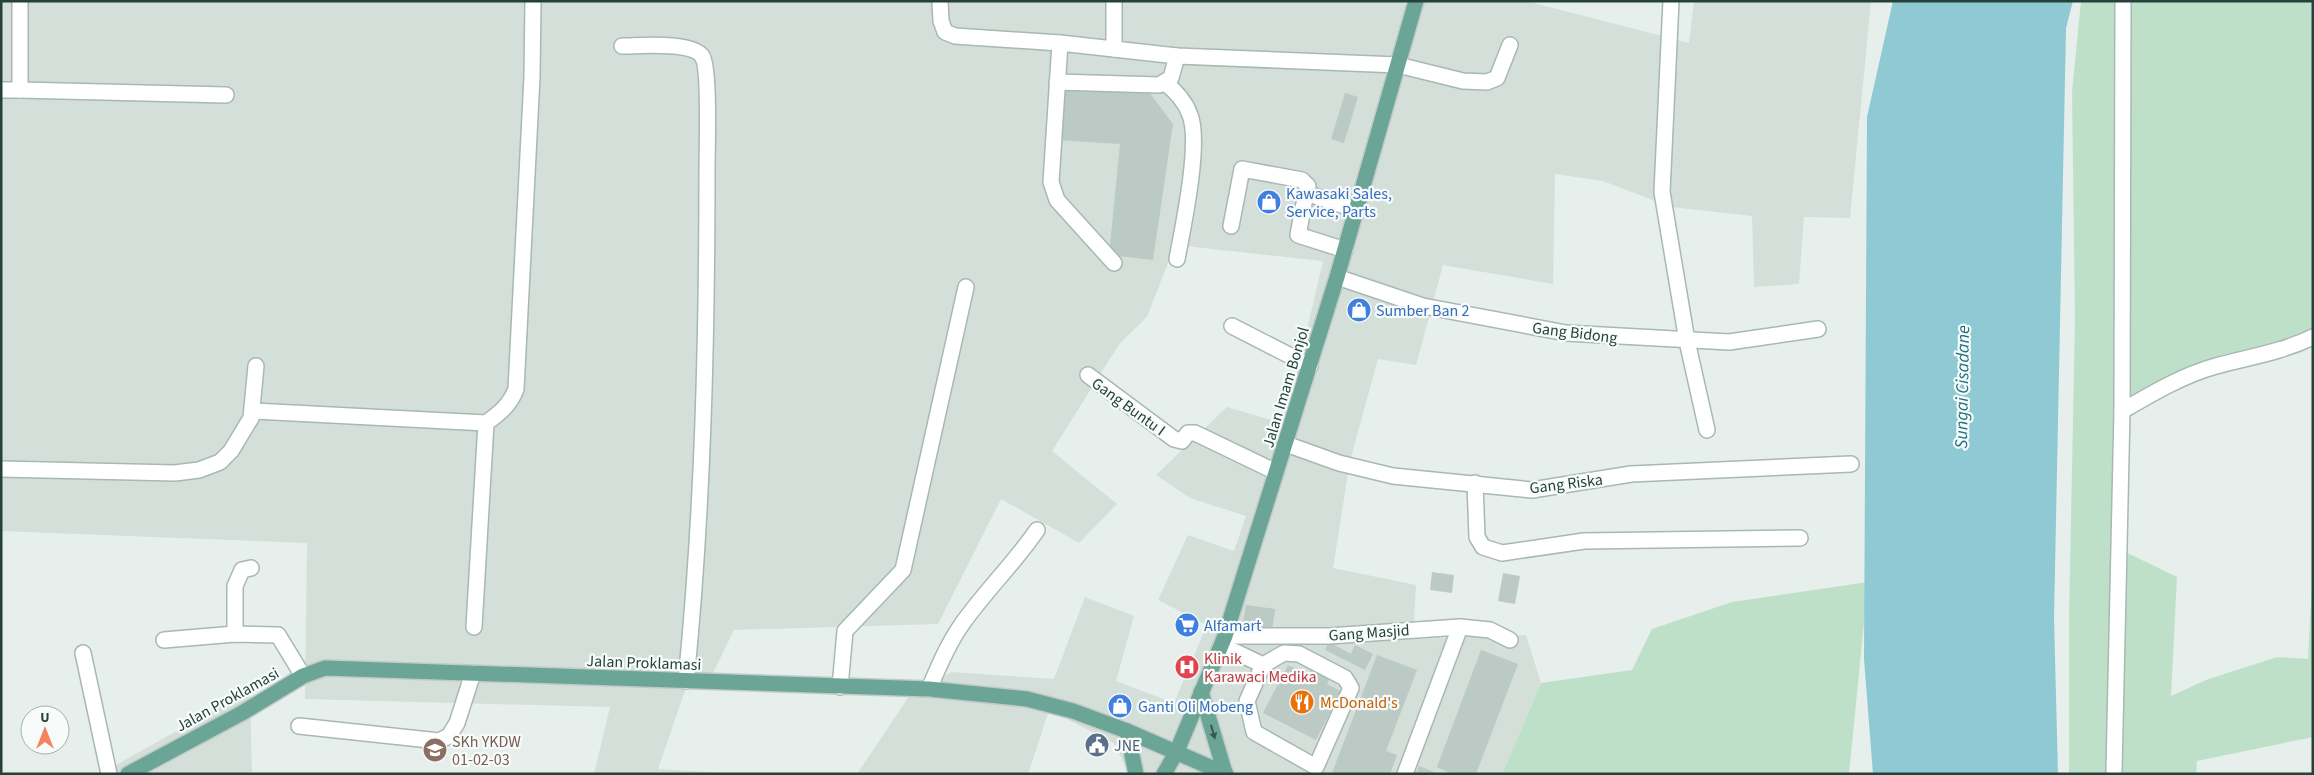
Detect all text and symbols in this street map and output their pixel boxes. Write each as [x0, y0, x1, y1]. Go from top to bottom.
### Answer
place label: Kawasaki Sales, Service, Parts [1286, 183, 1392, 223]
shop icon: Kawasaki Sales, Service, Parts [1256, 189, 1282, 215]
shop icon: Sumber Ban 2 [1346, 297, 1372, 323]
place label: Sumber Ban 2 [1376, 300, 1469, 322]
street label: Gang Bidong [1531, 317, 1619, 349]
street label: Jalan Imam Bonjol [1257, 324, 1315, 450]
water label: Sungai Cisadane [1949, 325, 1976, 449]
street label: Gang Buntu I [1087, 373, 1170, 441]
street label: Gang Riska [1528, 469, 1604, 499]
supermarket icon: Alfamart [1174, 612, 1200, 638]
place label: Alfamart [1204, 615, 1262, 637]
street label: Gang Masjid [1328, 619, 1410, 647]
place label: Klinik Karawaci Medika [1204, 648, 1317, 688]
street label: Jalan Proklamasi [586, 650, 702, 676]
hospital icon: Klinik Karawaci Medika [1174, 654, 1200, 680]
street label: Jalan Proklamasi [172, 662, 283, 737]
restaurant icon: McDonald's [1289, 689, 1315, 715]
place label: McDonald's [1320, 692, 1398, 714]
shop icon: Ganti Oli Mobeng [1107, 693, 1133, 719]
place label: Ganti Oli Mobeng [1138, 696, 1253, 718]
north arrow [20, 705, 70, 755]
text: U [40, 708, 50, 728]
one-way arrow [1210, 725, 1218, 740]
place label: SKh YKDW 01-02-03 [452, 731, 521, 771]
public building icon: JNE [1084, 732, 1110, 758]
place label: JNE [1114, 735, 1140, 757]
school or university icon: SKh YKDW 01-02-03 [422, 737, 448, 763]

